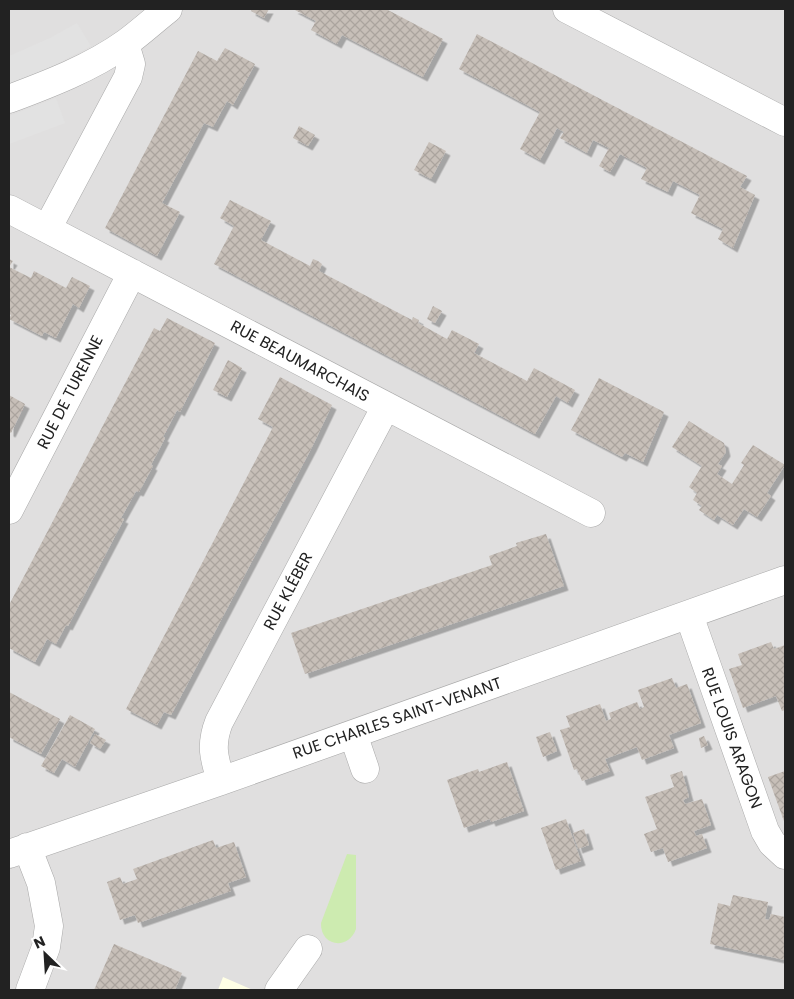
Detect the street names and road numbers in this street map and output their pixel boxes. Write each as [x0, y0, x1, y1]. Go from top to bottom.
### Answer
street label: RUE BEAUMARCHAIS [226, 315, 374, 407]
street label: RUE DE TURENNE [31, 331, 109, 453]
street label: RUE KLÉBER [258, 548, 318, 634]
street label: RUE LOUIS ARAGON [696, 664, 768, 812]
street label: RUE CHARLES SAINT-VENANT [289, 671, 505, 765]

